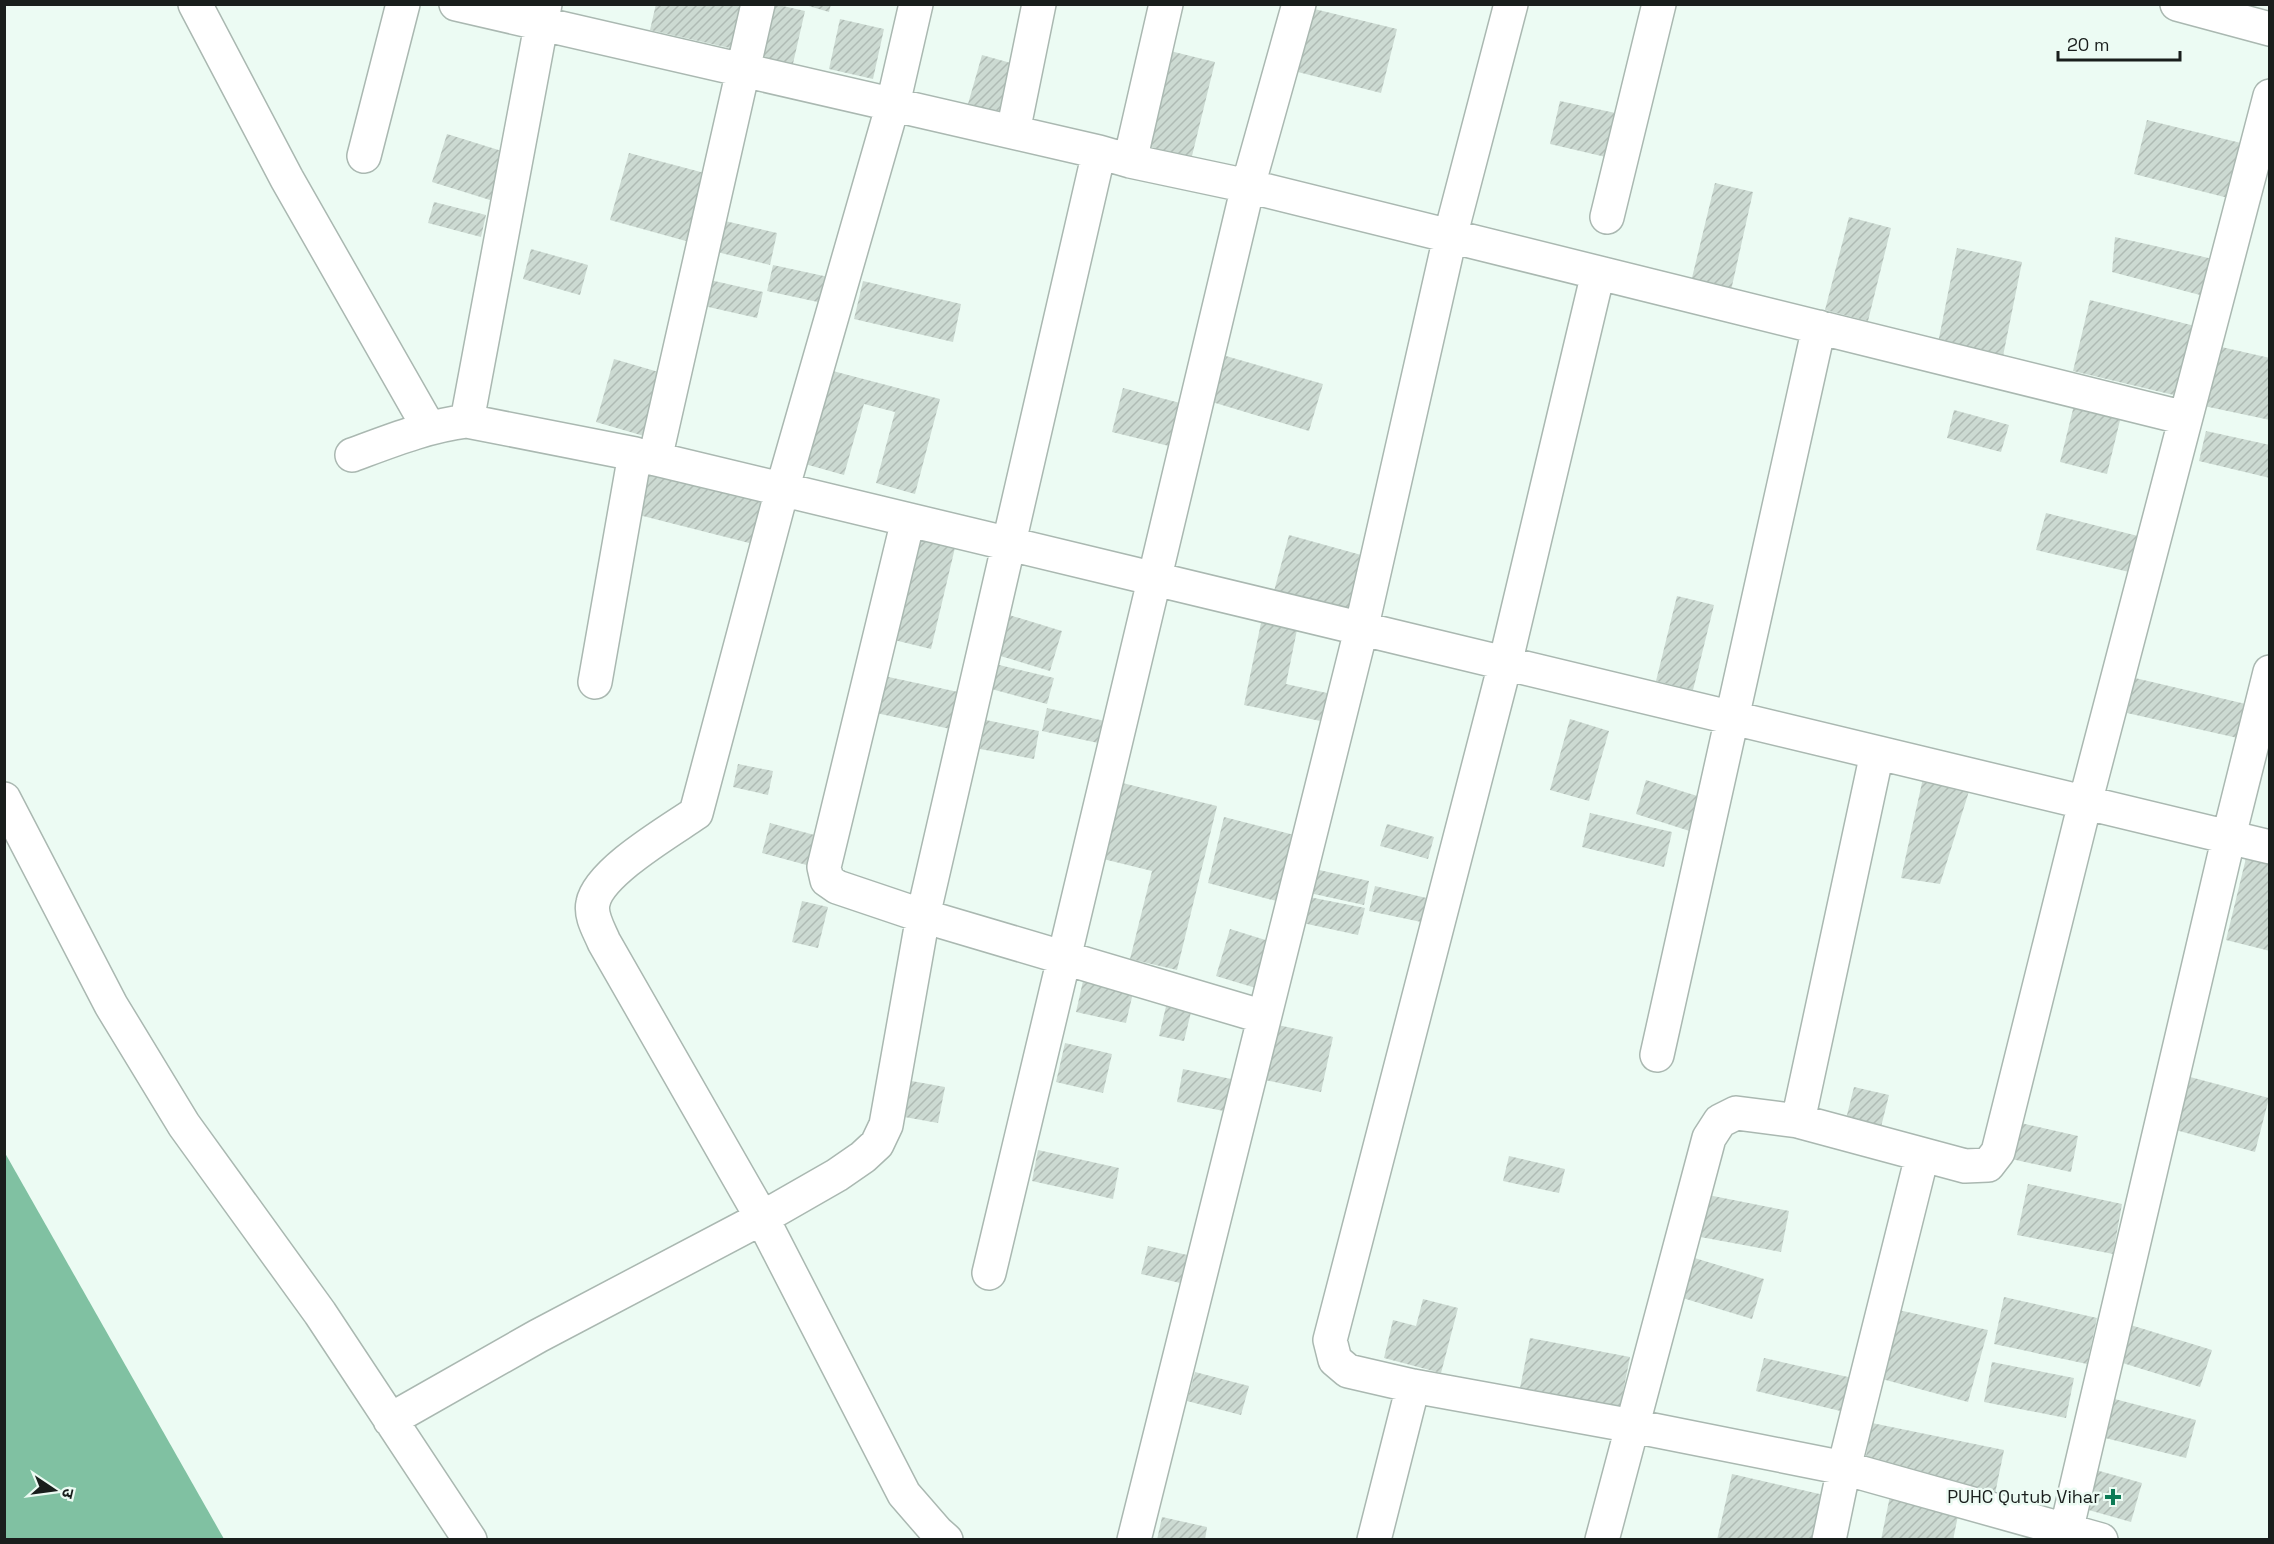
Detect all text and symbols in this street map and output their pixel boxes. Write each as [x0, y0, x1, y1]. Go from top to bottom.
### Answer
scale bar [2058, 24, 2180, 62]
text: 20 m [2067, 33, 2110, 56]
north arrow [24, 1460, 84, 1520]
place label: PUHC Qutub Vihar [1947, 1485, 2100, 1508]
text: उ [57, 1486, 79, 1501]
marker: PUHC Qutub Vihar [2104, 1488, 2122, 1506]

